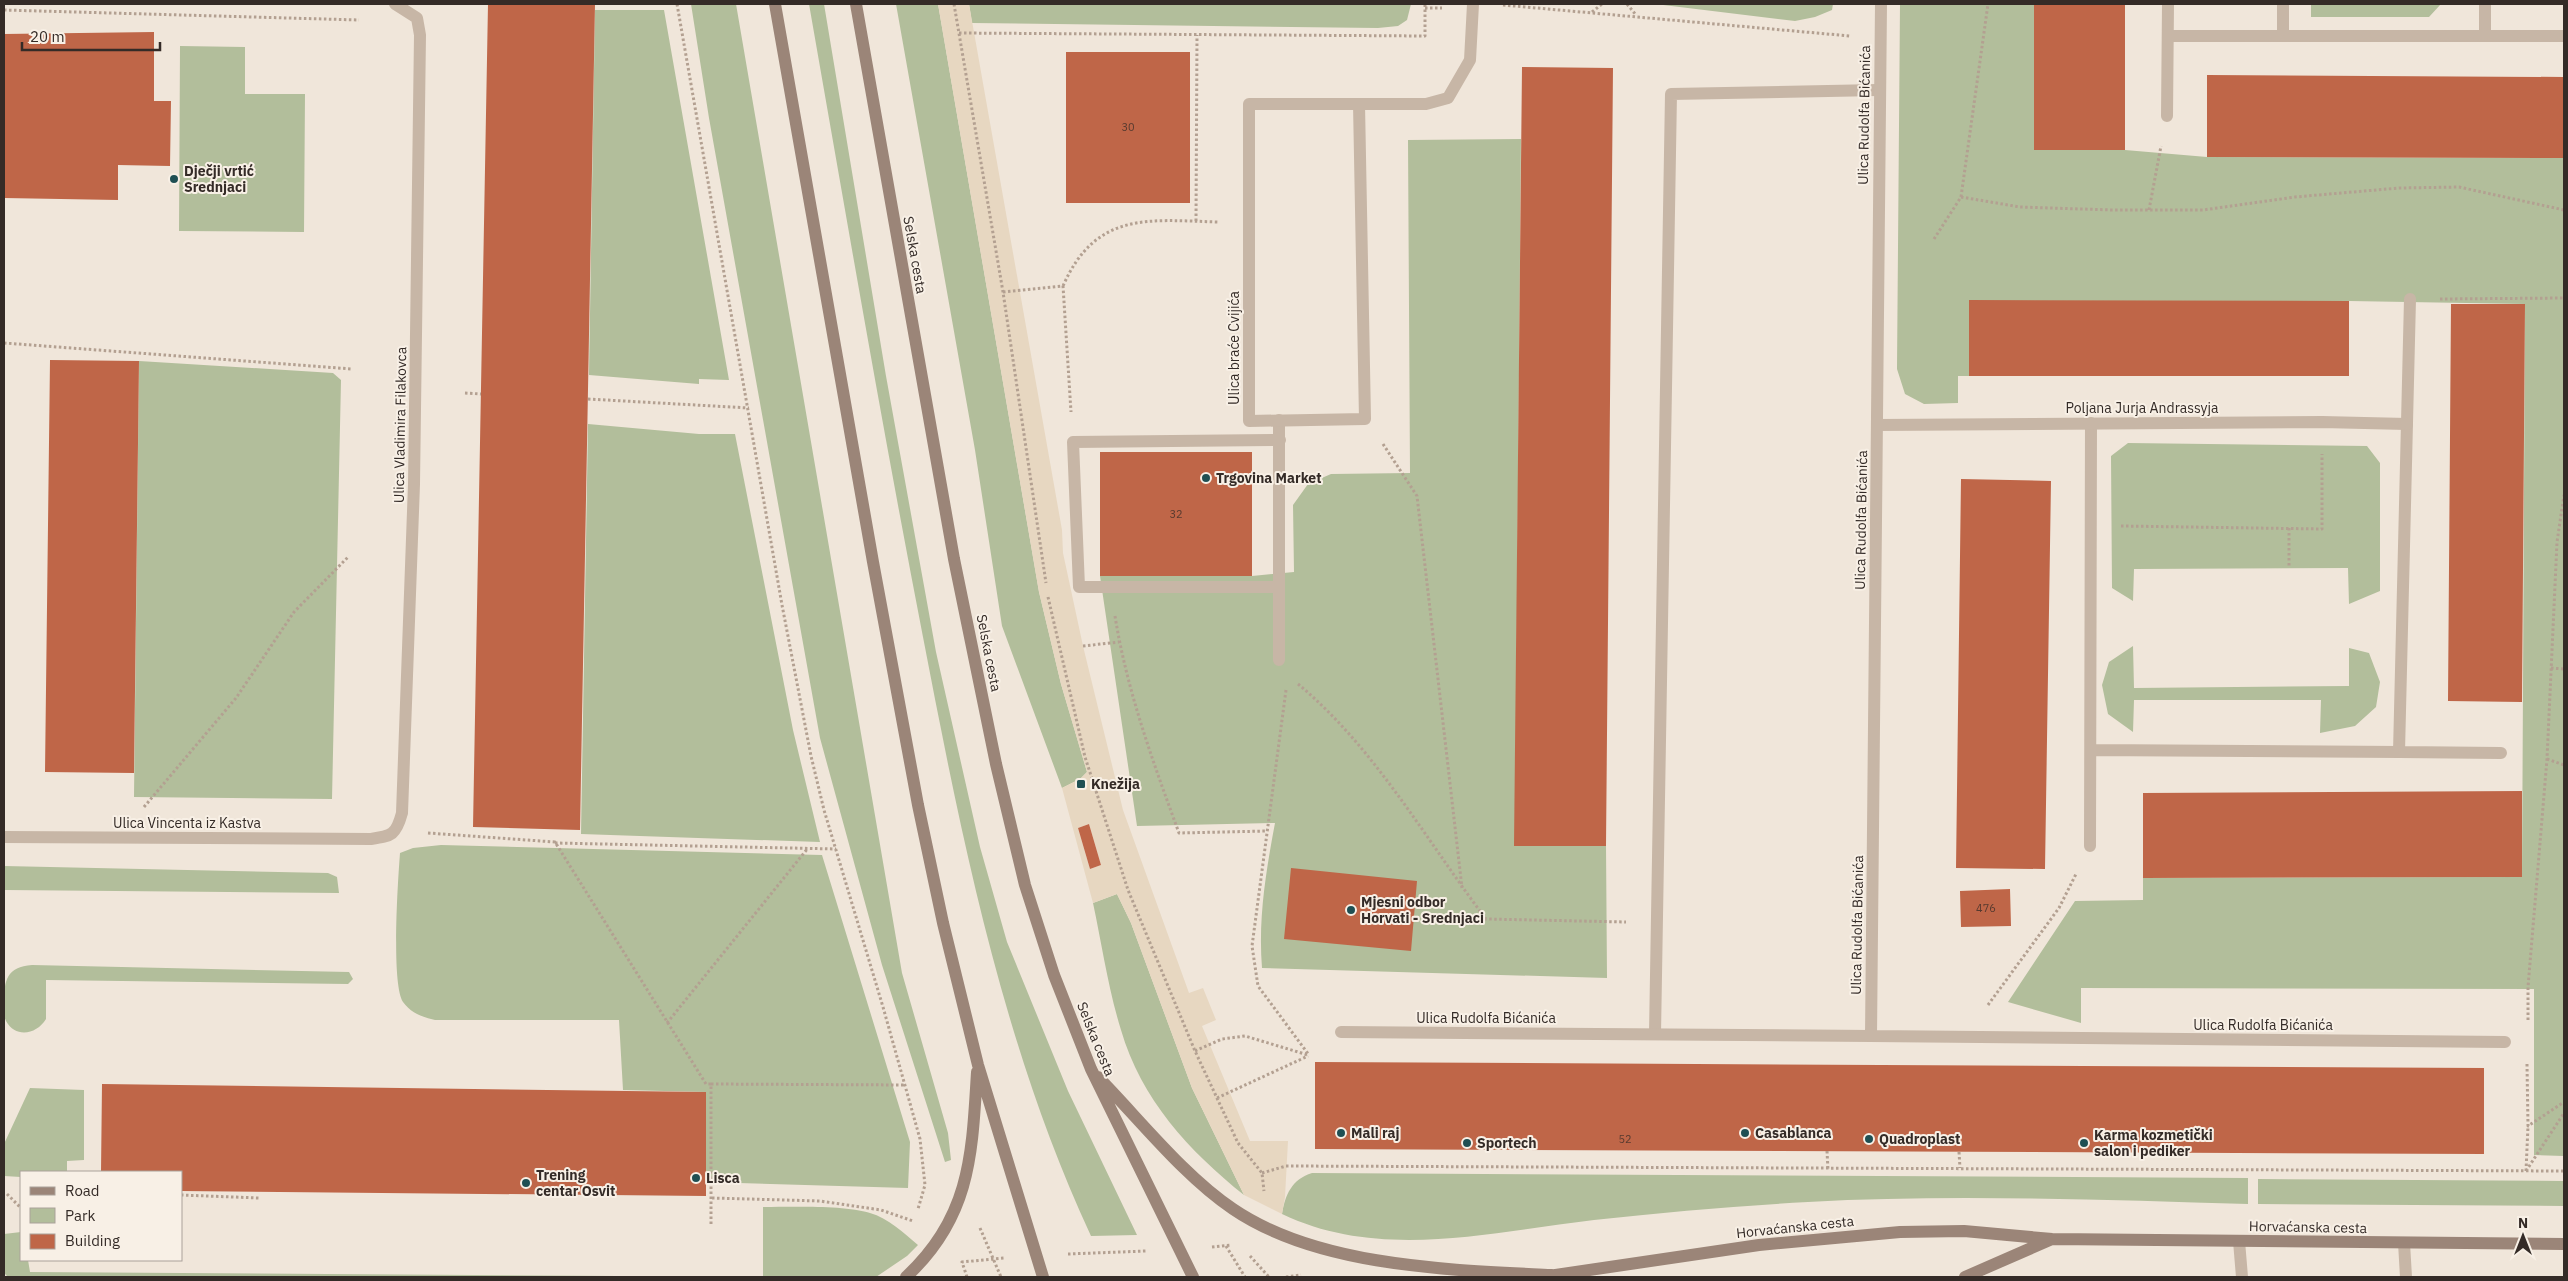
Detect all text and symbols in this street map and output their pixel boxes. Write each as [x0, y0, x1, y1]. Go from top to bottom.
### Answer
scale bar [22, 20, 160, 52]
text: 20 m [30, 27, 65, 46]
street label: Ulica Rudolfa Bićanića [1854, 44, 1874, 185]
house number: 30 [1121, 120, 1135, 134]
place label: Dječji vrtić Srednjaci [184, 162, 254, 196]
marker: Dječji vrtić Srednjaci [168, 173, 180, 185]
street label: Selska cesta [899, 215, 931, 296]
street label: Ulica braće Cvijića [1225, 291, 1243, 405]
street label: Ulica Vladimira Filakovca [390, 346, 410, 503]
street label: Poljana Jurja Andrassyja [2066, 399, 2219, 417]
street label: Ulica Rudolfa Bićanića [1851, 449, 1871, 590]
place label: Trgovina Market [1216, 469, 1322, 487]
marker: Trgovina Market [1200, 472, 1212, 484]
house number: 32 [1169, 507, 1183, 521]
street label: Selska cesta [973, 613, 1005, 694]
place label: Knežija [1091, 775, 1140, 793]
marker: Knežija [1075, 778, 1087, 790]
street label: Ulica Vincenta iz Kastva [113, 814, 262, 832]
street label: Ulica Rudolfa Bićanića [1847, 854, 1867, 995]
place label: Mjesni odbor Horvati - Srednjaci [1361, 893, 1484, 927]
house number: 476 [1976, 901, 1996, 915]
marker: Mjesni odbor Horvati - Srednjaci [1345, 904, 1357, 916]
street label: Selska cesta [1073, 999, 1119, 1079]
street label: Ulica Rudolfa Bićanića [1416, 1009, 1556, 1027]
street label: Ulica Rudolfa Bićanića [2193, 1016, 2333, 1034]
place label: Mali raj [1351, 1124, 1399, 1142]
place label: Casablanca [1755, 1124, 1831, 1142]
place label: Karma kozmetički salon i pediker [2094, 1126, 2213, 1160]
marker: Mali raj [1335, 1127, 1347, 1139]
marker: Casablanca [1739, 1127, 1751, 1139]
place label: Quadroplast [1879, 1130, 1960, 1148]
house number: 52 [1618, 1132, 1632, 1146]
marker: Quadroplast [1863, 1133, 1875, 1145]
place label: Sportech [1477, 1134, 1537, 1152]
marker: Sportech [1461, 1137, 1473, 1149]
marker: Karma kozmetički salon i pediker [2078, 1137, 2090, 1149]
place label: Trening centar Osvit [536, 1166, 615, 1200]
place label: Lisca [706, 1169, 740, 1187]
legend [20, 1171, 182, 1261]
marker: Lisca [690, 1172, 702, 1184]
marker: Trening centar Osvit [520, 1177, 532, 1189]
text: Road [65, 1181, 100, 1200]
text: Park [65, 1206, 95, 1225]
north arrow [2498, 1211, 2548, 1261]
street label: Horvaćanska cesta [1735, 1212, 1855, 1242]
text: N [2518, 1214, 2528, 1232]
street label: Horvaćanska cesta [2249, 1217, 2368, 1237]
text: Building [65, 1231, 120, 1250]

